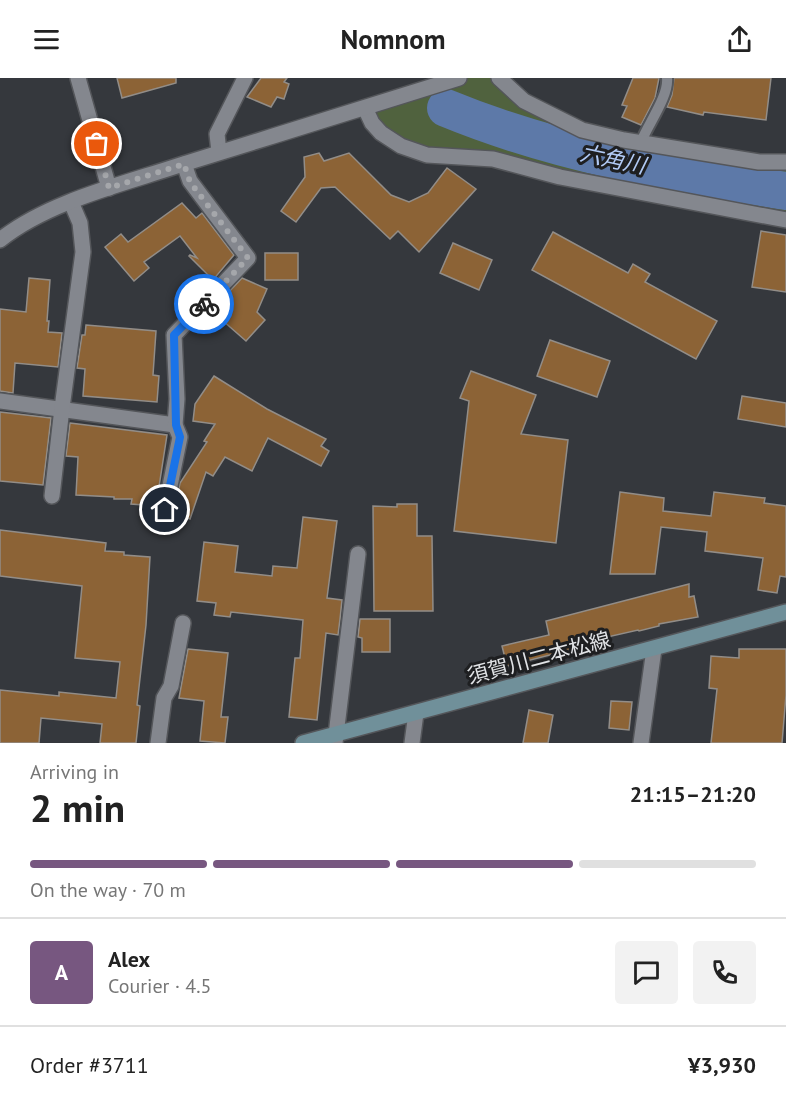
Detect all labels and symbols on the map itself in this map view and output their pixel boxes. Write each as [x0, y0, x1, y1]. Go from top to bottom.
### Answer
pin [71, 118, 122, 169]
water label: 六角川 [578, 138, 650, 180]
courier [174, 274, 234, 334]
pin [139, 484, 190, 535]
street label: 須賀川二本松線 [464, 625, 613, 690]

